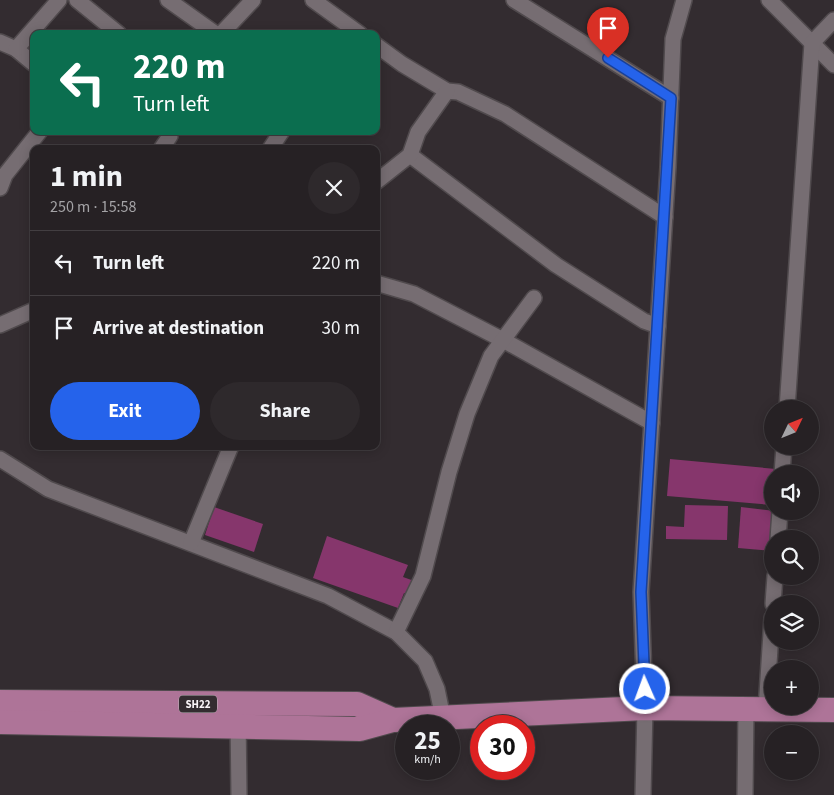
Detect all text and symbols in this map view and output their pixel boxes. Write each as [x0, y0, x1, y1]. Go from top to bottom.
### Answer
pin [587, 7, 629, 58]
icon: arrive [594, 14, 622, 42]
text: 220 m [133, 42, 225, 92]
icon: left [50, 50, 115, 115]
text: Turn left [133, 88, 209, 120]
text: 1 min [50, 155, 123, 198]
button: close [308, 162, 360, 214]
text: 250 m · 15:58 [50, 196, 137, 218]
icon: left [50, 249, 78, 277]
text: Turn left [93, 250, 164, 277]
text: 220 m [312, 250, 360, 277]
icon: arrive [50, 314, 78, 342]
text: Arrive at destination [93, 315, 264, 342]
text: 30 m [322, 315, 360, 342]
button: Exit [50, 382, 200, 440]
button: Share [210, 382, 360, 440]
north arrow [764, 400, 819, 455]
map controls [764, 400, 819, 780]
button: sound [764, 465, 819, 520]
button: search [764, 530, 819, 585]
button: layers [764, 595, 819, 650]
button: + [764, 660, 819, 715]
position arrow [618, 662, 670, 714]
road number: SH22 [179, 696, 217, 712]
speed limit sign: 30 [470, 715, 535, 780]
text: 25 [414, 723, 441, 759]
button: − [764, 725, 819, 780]
text: km/h [414, 751, 441, 768]

